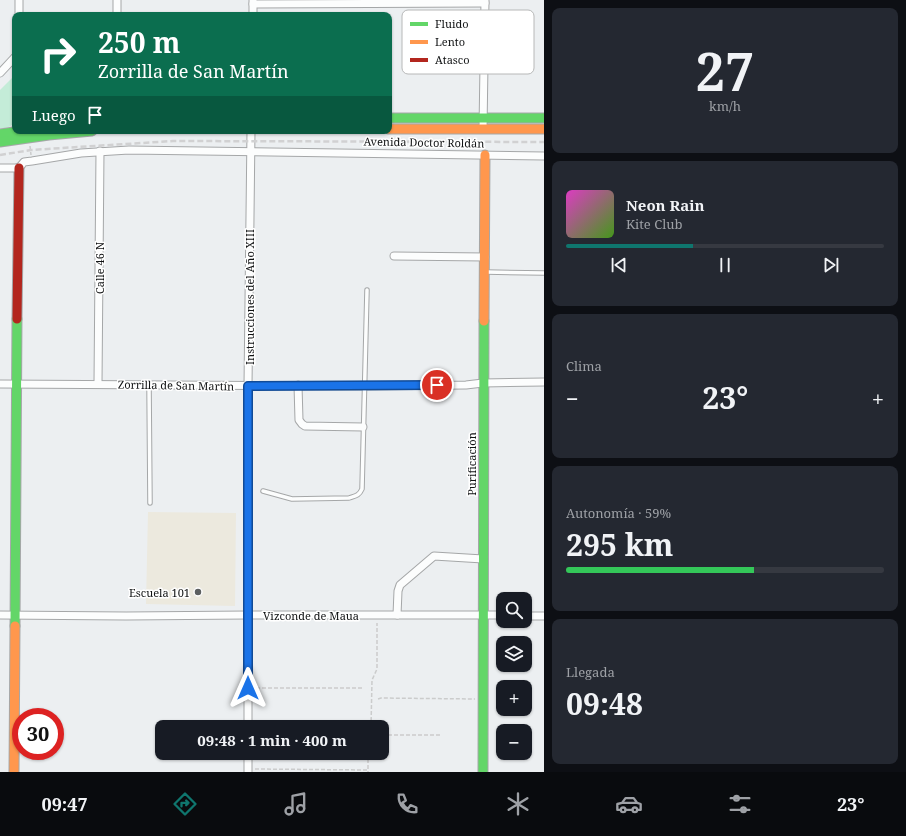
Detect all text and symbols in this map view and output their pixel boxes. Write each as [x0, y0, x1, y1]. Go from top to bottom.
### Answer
legend [402, 10, 534, 74]
text: Fluido [435, 16, 469, 31]
text: 250 m [98, 23, 180, 61]
icon: right [32, 28, 84, 80]
text: Lento [435, 34, 465, 49]
text: 27 [696, 35, 754, 106]
text: Atasco [435, 52, 470, 67]
text: Zorrilla de San Martín [98, 59, 289, 83]
text: km/h [709, 97, 741, 115]
icon: arrive [84, 104, 106, 126]
text: Luego [32, 105, 76, 125]
street label: Avenida Doctor Roldán [363, 133, 485, 151]
text: Neon Rain [626, 195, 704, 215]
text: Kite Club [626, 215, 682, 233]
street label: Instrucciones del Año XIII [242, 229, 257, 365]
street label: Calle 46 N [92, 241, 107, 294]
icon: previous [608, 254, 630, 276]
icon: pause [714, 254, 736, 276]
icon: next [820, 254, 842, 276]
text: Clima [566, 357, 602, 375]
pin [420, 368, 454, 402]
icon: arrive [426, 374, 448, 396]
street label: Zorrilla de San Martín [118, 376, 234, 394]
text: 23° [702, 377, 748, 418]
text: − [566, 383, 579, 413]
text: + [872, 383, 884, 413]
street label: Purificación [464, 432, 479, 496]
text: Autonomía · 59% [566, 504, 671, 522]
text: 295 km [566, 524, 673, 565]
place label: Escuela 101 [129, 585, 190, 600]
marker: Escuela 101 [193, 587, 203, 597]
map controls [496, 592, 532, 760]
button: search [496, 592, 532, 628]
street label: Vizconde de Maua [263, 608, 359, 623]
button: layers [496, 636, 532, 672]
text: Llegada [566, 663, 615, 681]
position arrow [227, 667, 269, 709]
button: + [496, 680, 532, 716]
text: 09:48 [566, 683, 643, 724]
speed limit sign: 30 [12, 708, 64, 760]
button: − [496, 724, 532, 760]
text: 09:48 · 1 min · 400 m [197, 730, 347, 750]
icon: directions [171, 790, 199, 818]
icon: music [282, 790, 310, 818]
icon: phone [393, 790, 421, 818]
icon: climate [504, 790, 532, 818]
icon: car [615, 790, 643, 818]
icon: filters [726, 790, 754, 818]
text: 09:47 [42, 792, 88, 816]
text: 23° [837, 792, 864, 816]

